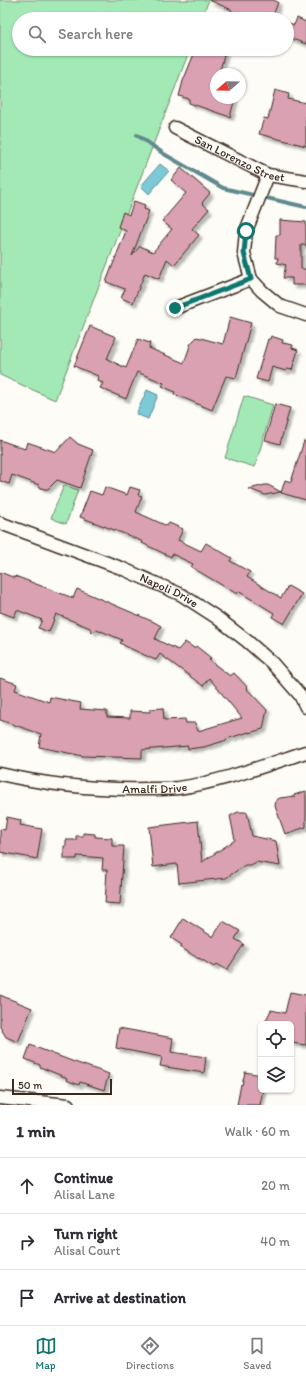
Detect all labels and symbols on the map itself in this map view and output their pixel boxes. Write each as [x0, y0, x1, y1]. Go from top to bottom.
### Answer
north arrow [210, 68, 246, 104]
street label: San Lorenzo Street [192, 132, 286, 185]
route start [237, 222, 255, 240]
route end [166, 299, 184, 317]
street label: Napoli Drive [138, 570, 201, 611]
street label: Amalfi Drive [122, 780, 188, 796]
scale bar [12, 1077, 112, 1096]

